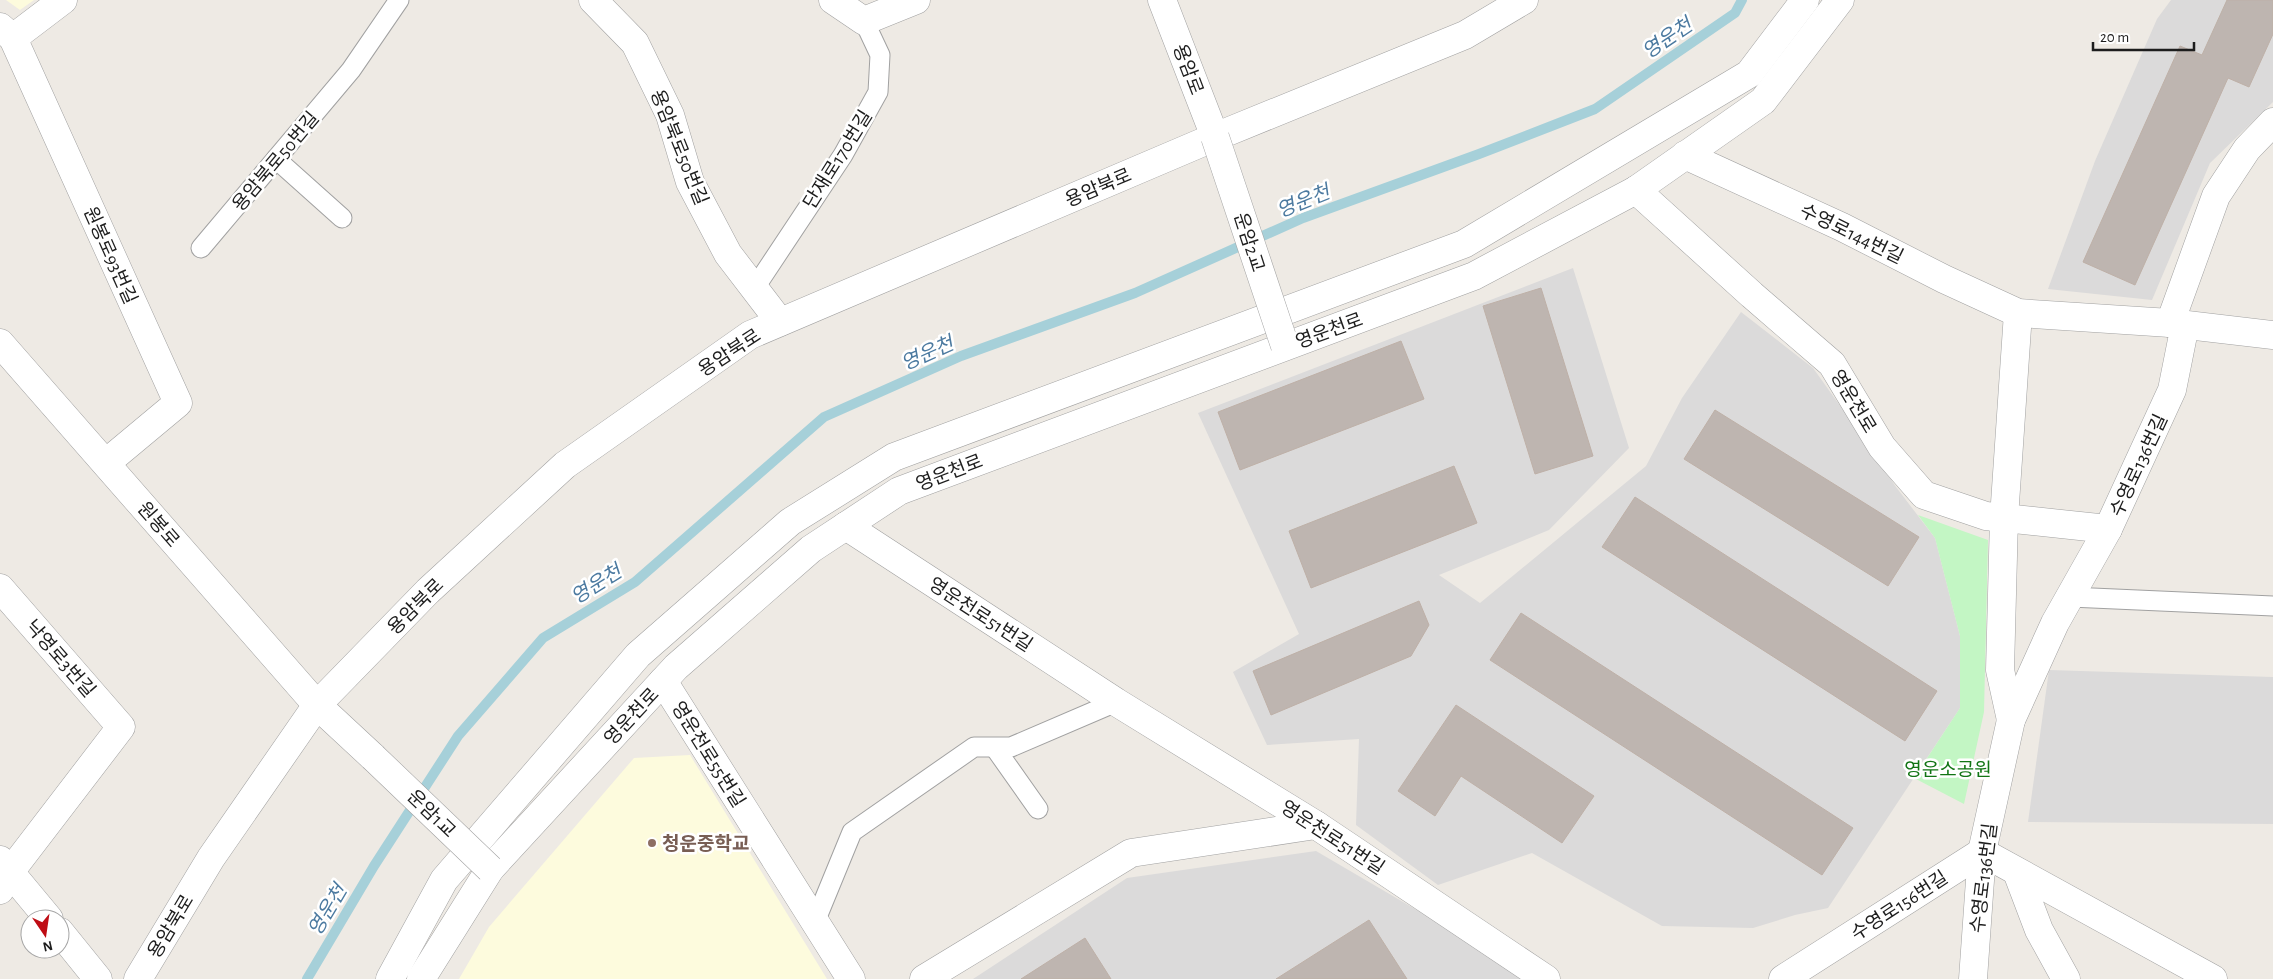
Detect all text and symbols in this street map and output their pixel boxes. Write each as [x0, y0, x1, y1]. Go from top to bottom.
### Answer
water label: 영운천 [1639, 13, 1698, 63]
scale bar [2093, 20, 2194, 52]
text: 20 m [2100, 30, 2129, 45]
street label: 용암로 [1169, 41, 1207, 97]
street label: 용암북로50번길 [647, 87, 711, 208]
street label: 단재로170번길 [800, 107, 876, 212]
street label: 용암북로50번길 [229, 108, 323, 215]
street label: 용암북로 [1062, 165, 1134, 211]
water label: 영운천 [1274, 180, 1335, 222]
street label: 수영로144번길 [1797, 200, 1906, 267]
street label: 원봉로93번길 [80, 204, 140, 307]
street label: 운암2교 [1230, 210, 1268, 274]
street label: 영운천로 [1293, 310, 1366, 352]
street label: 용암북로 [695, 325, 764, 380]
water label: 영운천 [898, 332, 959, 374]
street label: 영운천로 [1827, 366, 1880, 437]
street label: 수영로136번길 [2106, 411, 2171, 520]
street label: 영운천로 [913, 451, 986, 495]
street label: 원봉로 [133, 498, 183, 551]
water label: 영운천 [567, 560, 627, 608]
street label: 영운천로51번길 [925, 574, 1036, 656]
street label: 용암북로 [384, 575, 447, 638]
street label: 낙영로3번길 [21, 616, 99, 701]
street label: 영운천로 [601, 684, 663, 749]
street label: 영운천로55번길 [668, 698, 749, 811]
park label: 영운소공원 [1904, 760, 1992, 780]
street label: 운암1교 [403, 786, 459, 841]
street label: 영운천로51번길 [1277, 797, 1388, 879]
street label: 수영로136번길 [1967, 822, 2001, 934]
place label: 청운중학교 [662, 833, 749, 854]
marker: 청운중학교 [646, 837, 658, 849]
street label: 수영로156번길 [1848, 867, 1951, 944]
water label: 영운천 [304, 879, 352, 939]
street label: 용암북로 [144, 891, 197, 962]
north arrow [20, 909, 70, 959]
text: N [41, 938, 54, 954]

